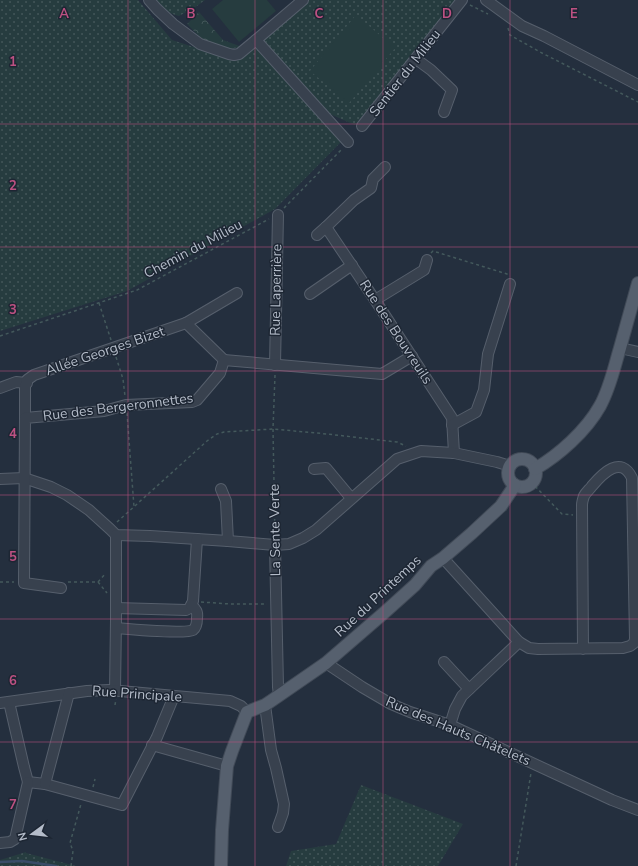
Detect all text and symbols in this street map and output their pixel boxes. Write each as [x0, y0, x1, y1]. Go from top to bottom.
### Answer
text: A [59, 5, 69, 23]
text: B [187, 5, 196, 23]
text: C [315, 5, 324, 23]
text: D [442, 5, 452, 23]
text: E [570, 5, 578, 23]
street label: Sentier du Milieu [365, 25, 445, 121]
text: 1 [9, 53, 17, 71]
text: 2 [9, 177, 17, 195]
street label: Chemin du Milieu [140, 215, 246, 283]
street label: Rue Laperrière [266, 244, 286, 336]
street label: Rue des Bouvreuils [355, 276, 437, 388]
text: 3 [9, 301, 17, 319]
street label: Allée Georges Bizet [43, 322, 167, 380]
street label: Rue des Bergeronnettes [42, 388, 195, 426]
text: 4 [9, 425, 17, 443]
street label: La Sente Verte [265, 484, 285, 576]
text: 5 [9, 548, 17, 566]
street label: Rue du Printemps [331, 551, 426, 641]
text: 6 [9, 672, 17, 690]
street label: Rue Principale [91, 681, 183, 707]
street label: Rue des Hauts Châtelets [383, 692, 534, 770]
text: 7 [9, 796, 17, 814]
north arrow [12, 814, 52, 854]
text: N [15, 831, 31, 842]

